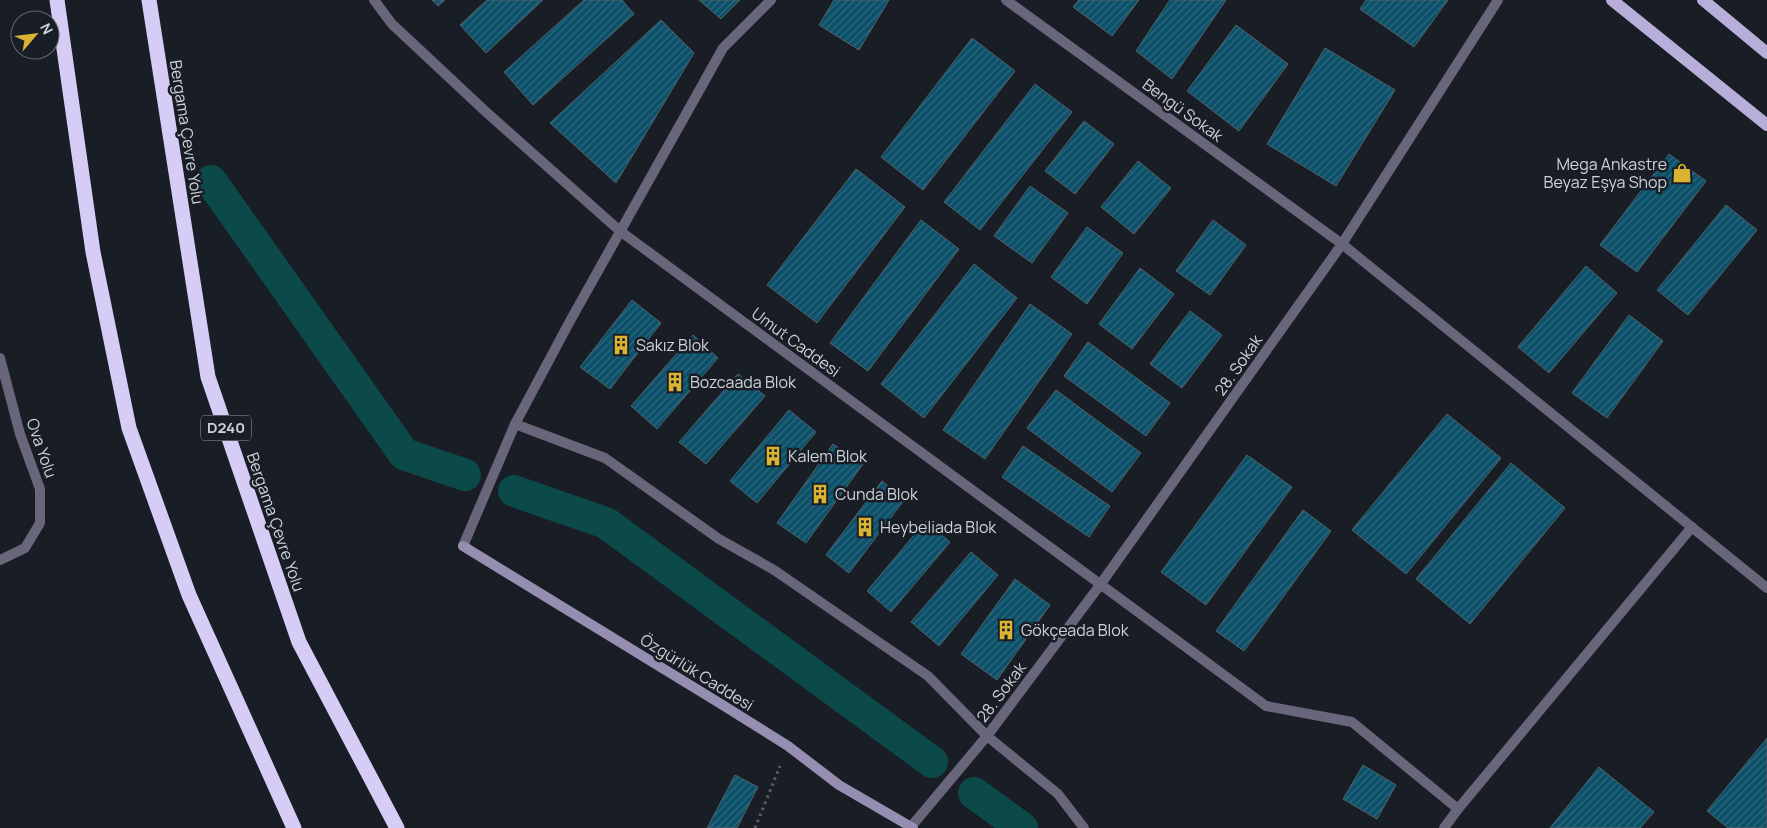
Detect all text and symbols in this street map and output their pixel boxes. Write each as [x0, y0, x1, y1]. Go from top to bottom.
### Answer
north arrow [10, 10, 60, 60]
text: N [36, 20, 58, 38]
street label: Bergama Çevre Yolu [165, 58, 209, 206]
street label: Bengü Sokak [1138, 73, 1229, 147]
place label: Mega Ankastre Beyaz Eşya Shop [1544, 153, 1667, 193]
shop icon: Mega Ankastre Beyaz Eşya Shop [1671, 162, 1693, 184]
street label: Umut Caddesi [747, 302, 845, 382]
street label: 28. Sokak [1209, 329, 1268, 400]
building icon: Sakız Blok [610, 334, 632, 356]
place label: Sakız Blok [636, 334, 710, 356]
building icon: Bozcaada Blok [664, 371, 686, 393]
place label: Bozcaada Blok [690, 371, 797, 393]
street label: Ova Yolu [22, 415, 62, 481]
road number: D240 [201, 416, 251, 440]
building icon: Kalem Blok [762, 445, 784, 467]
place label: Kalem Blok [788, 445, 868, 467]
street label: Bergama Çevre Yolu [242, 450, 310, 594]
building icon: Cunda Blok [809, 483, 831, 505]
place label: Cunda Blok [835, 483, 919, 505]
building icon: Heybeliada Blok [854, 516, 876, 538]
place label: Heybeliada Blok [880, 516, 997, 538]
building icon: Gökçeada Blok [995, 619, 1017, 641]
place label: Gökçeada Blok [1021, 619, 1130, 641]
street label: Özgürlük Caddesi [636, 628, 758, 716]
street label: 28. Sokak [971, 657, 1031, 726]

